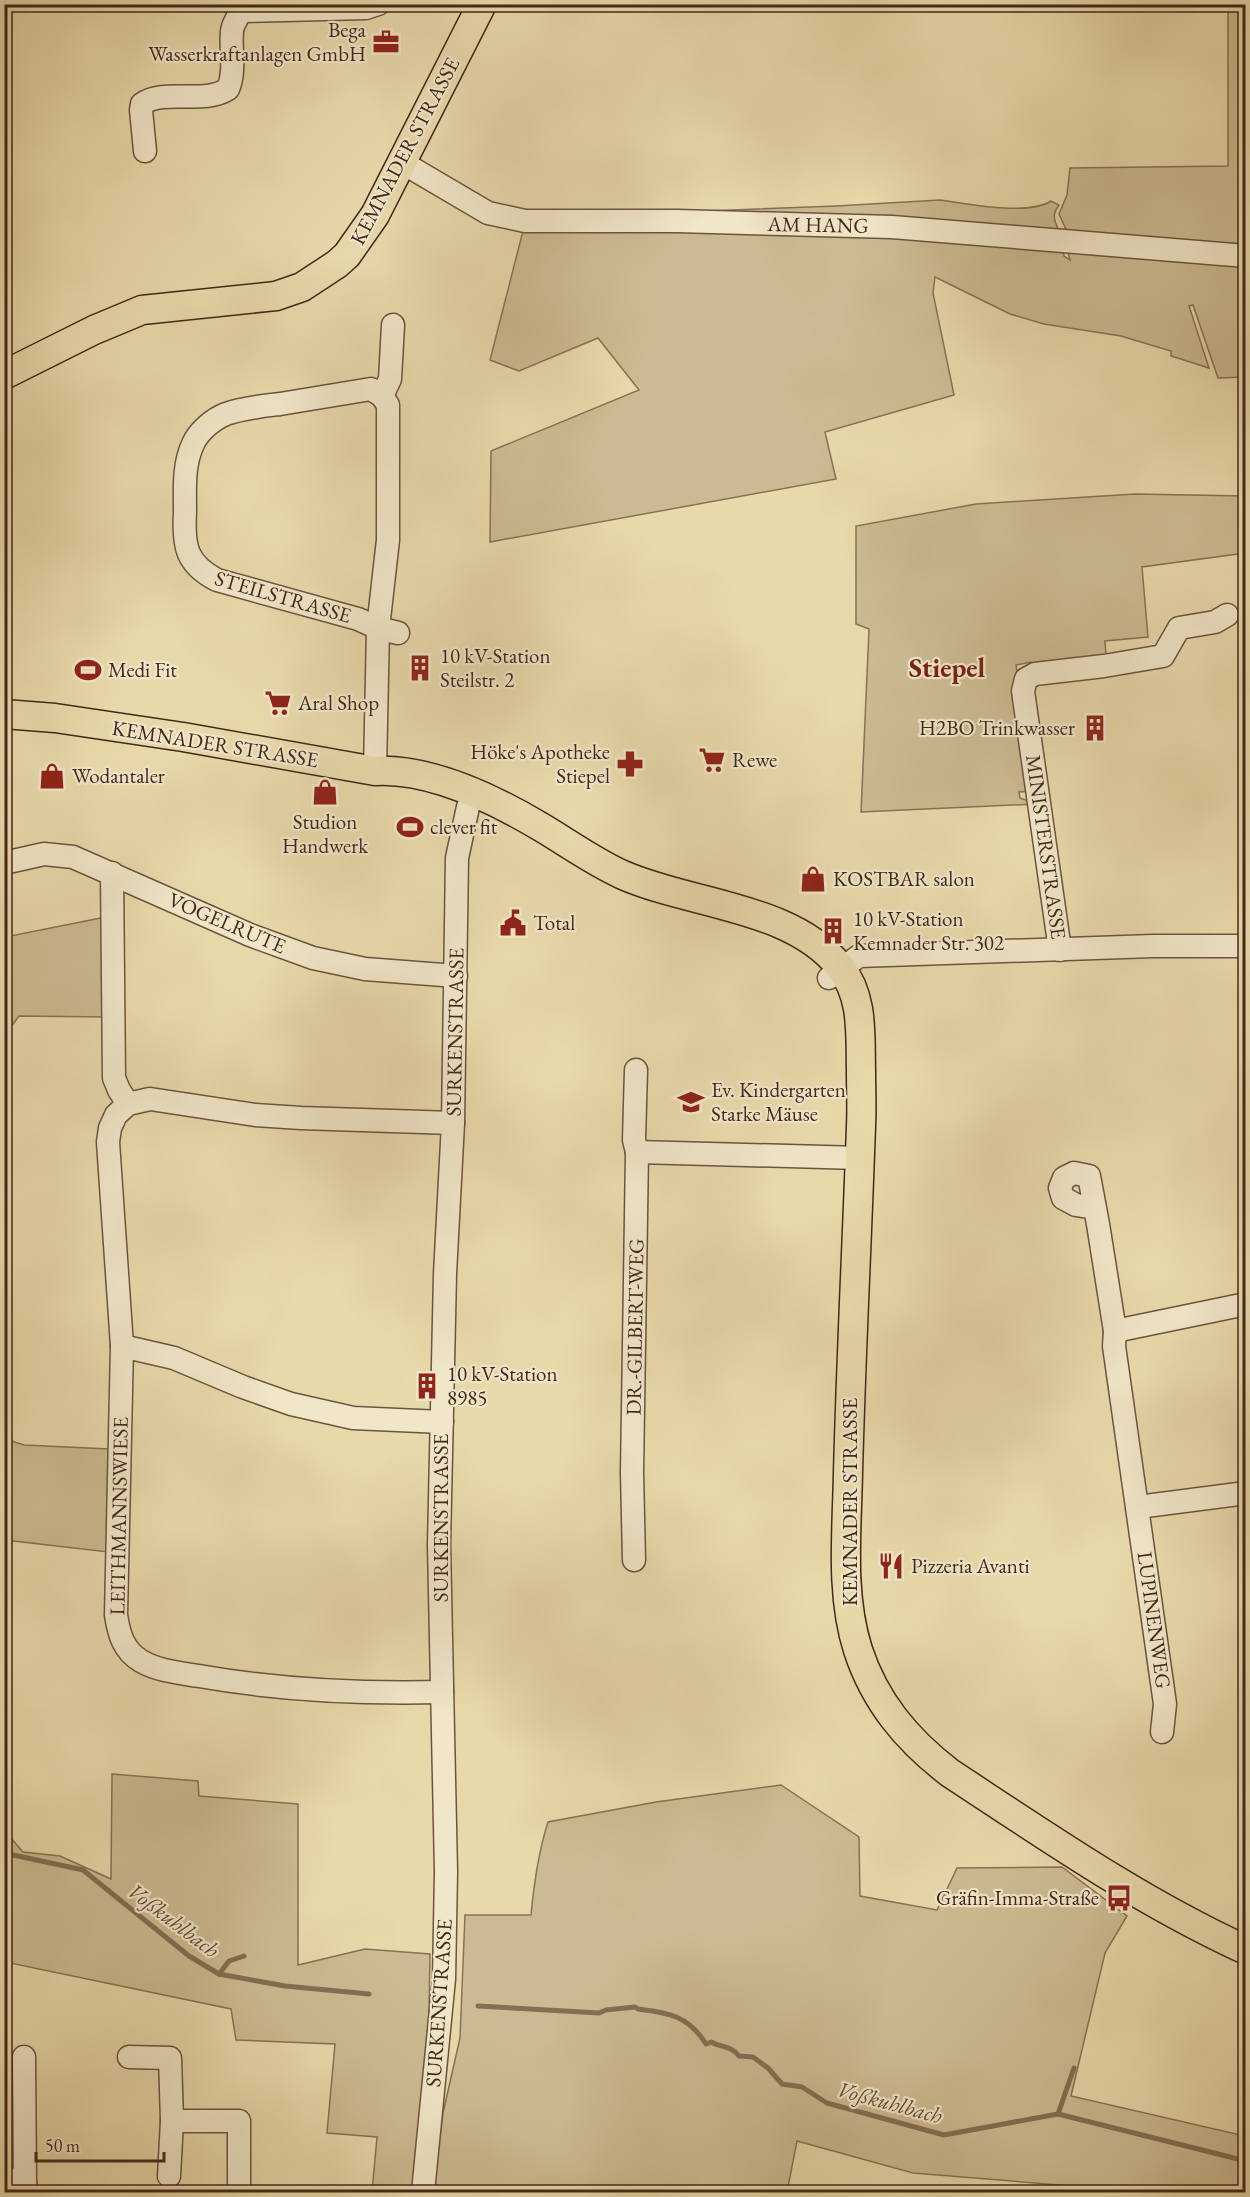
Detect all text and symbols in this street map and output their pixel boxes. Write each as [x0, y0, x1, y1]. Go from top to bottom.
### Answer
place label: Bega Wasserkraftanlagen GmbH [148, 16, 367, 67]
office icon: Bega Wasserkraftanlagen GmbH [371, 27, 401, 57]
street label: KEMNADER STRASSE [344, 52, 466, 249]
street label: AM HANG [766, 210, 869, 239]
street label: STEILSTRASSE [212, 564, 355, 629]
place label: 10 kV-Station Steilstr. 2 [440, 642, 551, 693]
district label: Stiepel [909, 650, 986, 685]
building icon: 10 kV-Station Steilstr. 2 [405, 653, 435, 683]
sports icon: Medi Fit [73, 655, 103, 685]
place label: Medi Fit [108, 656, 177, 683]
supermarket icon: Aral Shop [263, 688, 293, 718]
place label: Aral Shop [297, 689, 379, 716]
building icon: H2BO Trinkwasser [1080, 713, 1110, 743]
street label: KEMNADER STRASSE [110, 714, 320, 773]
place label: H2BO Trinkwasser [919, 714, 1075, 741]
place label: Höke's Apotheke Stiepel [470, 738, 610, 789]
supermarket icon: Rewe [697, 745, 727, 775]
place label: Rewe [732, 746, 777, 773]
pharmacy icon: Höke's Apotheke Stiepel [615, 749, 645, 779]
street label: MINISTERSTRASSE [1020, 753, 1073, 941]
shop icon: Wodantaler [37, 761, 67, 791]
place label: Wodantaler [72, 762, 165, 789]
shop icon: Studion Handwerk [310, 777, 340, 807]
place label: Studion Handwerk [282, 808, 369, 859]
sports icon: clever fit [395, 812, 425, 842]
place label: clever fit [430, 813, 498, 840]
shop icon: KOSTBAR salon [798, 864, 828, 894]
place label: KOSTBAR salon [833, 865, 975, 892]
street label: VOGELRUTE [164, 886, 290, 959]
place label: 10 kV-Station Kemnader Str. 302 [853, 905, 1004, 956]
public building icon: Total [498, 908, 528, 938]
place label: Total [533, 909, 575, 936]
building icon: 10 kV-Station Kemnader Str. 302 [818, 916, 848, 946]
street label: SURKENSTRASSE [440, 947, 469, 1117]
place label: Ev. Kindergarten Starke Mäuse [711, 1076, 846, 1127]
school or university icon: Ev. Kindergarten Starke Mäuse [676, 1087, 706, 1117]
street label: DR.-GILBERT-WEG [619, 1238, 650, 1416]
place label: 10 kV-Station 8985 [447, 1360, 558, 1411]
building icon: 10 kV-Station 8985 [412, 1371, 442, 1401]
street label: KEMNADER STRASSE [836, 1398, 863, 1606]
street label: LEITHMANNSWIESE [103, 1416, 134, 1616]
street label: SURKENSTRASSE [427, 1434, 454, 1602]
street label: LUPINENWEG [1132, 1550, 1177, 1690]
restaurant icon: Pizzeria Avanti [876, 1551, 906, 1581]
place label: Pizzeria Avanti [911, 1552, 1030, 1579]
water label: Voßkuhlbach [122, 1877, 225, 1964]
bus stop icon: Gräfin-Imma-Straße [1104, 1883, 1134, 1913]
place label: Gräfin-Imma-Straße [936, 1884, 1099, 1911]
street label: SURKENSTRASSE [419, 1918, 458, 2088]
water label: Voßkuhlbach [834, 2075, 946, 2130]
scale bar [36, 2125, 164, 2163]
text: 50 m [45, 2134, 80, 2157]

